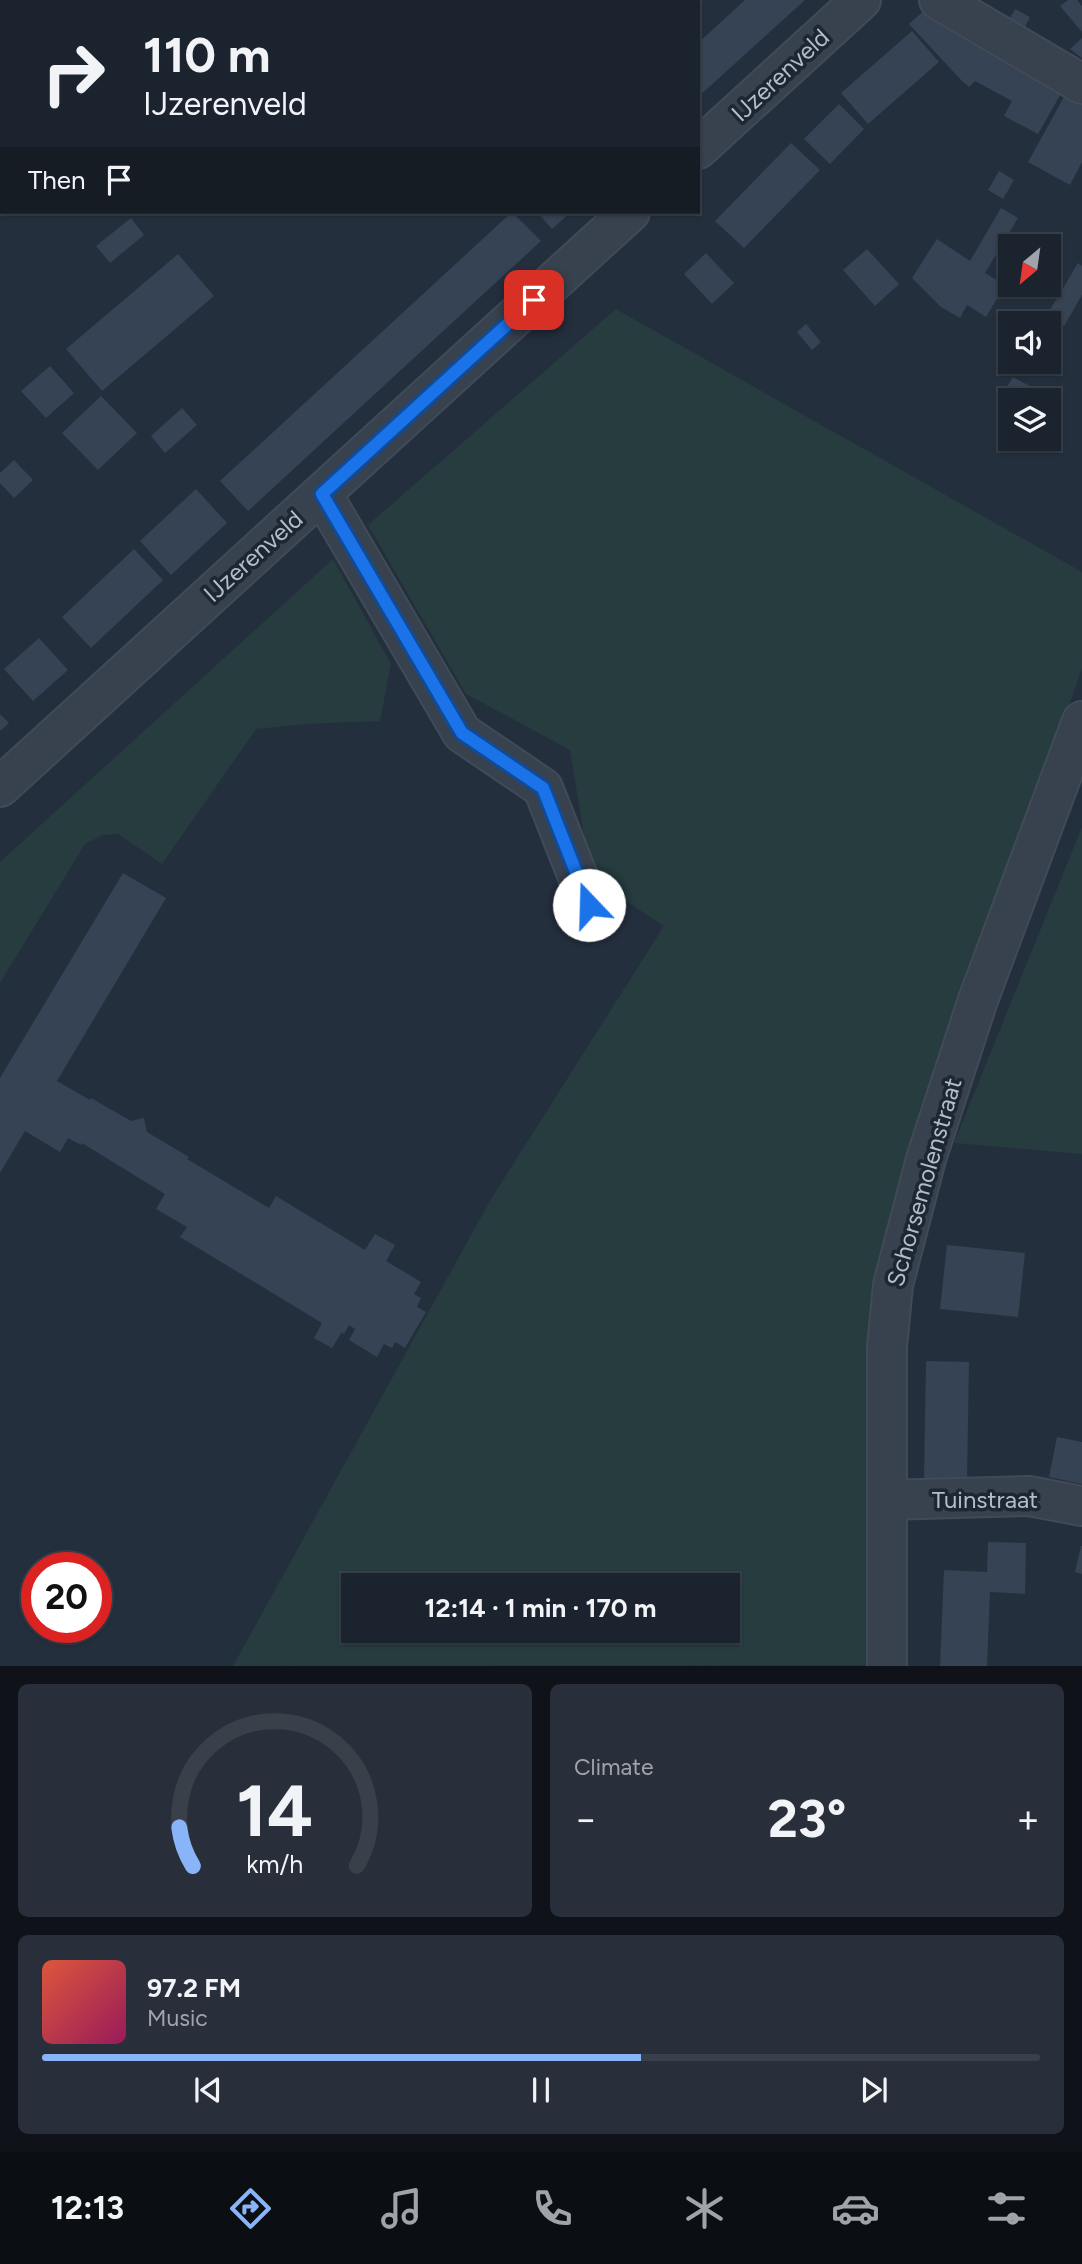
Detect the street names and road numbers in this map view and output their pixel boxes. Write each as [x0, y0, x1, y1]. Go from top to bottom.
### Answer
street label: IJzerenveld [725, 23, 835, 127]
street label: IJzerenveld [198, 504, 308, 608]
street label: Schorsemolenstraat [880, 1074, 968, 1290]
street label: Tuinstraat [932, 1485, 1038, 1514]

